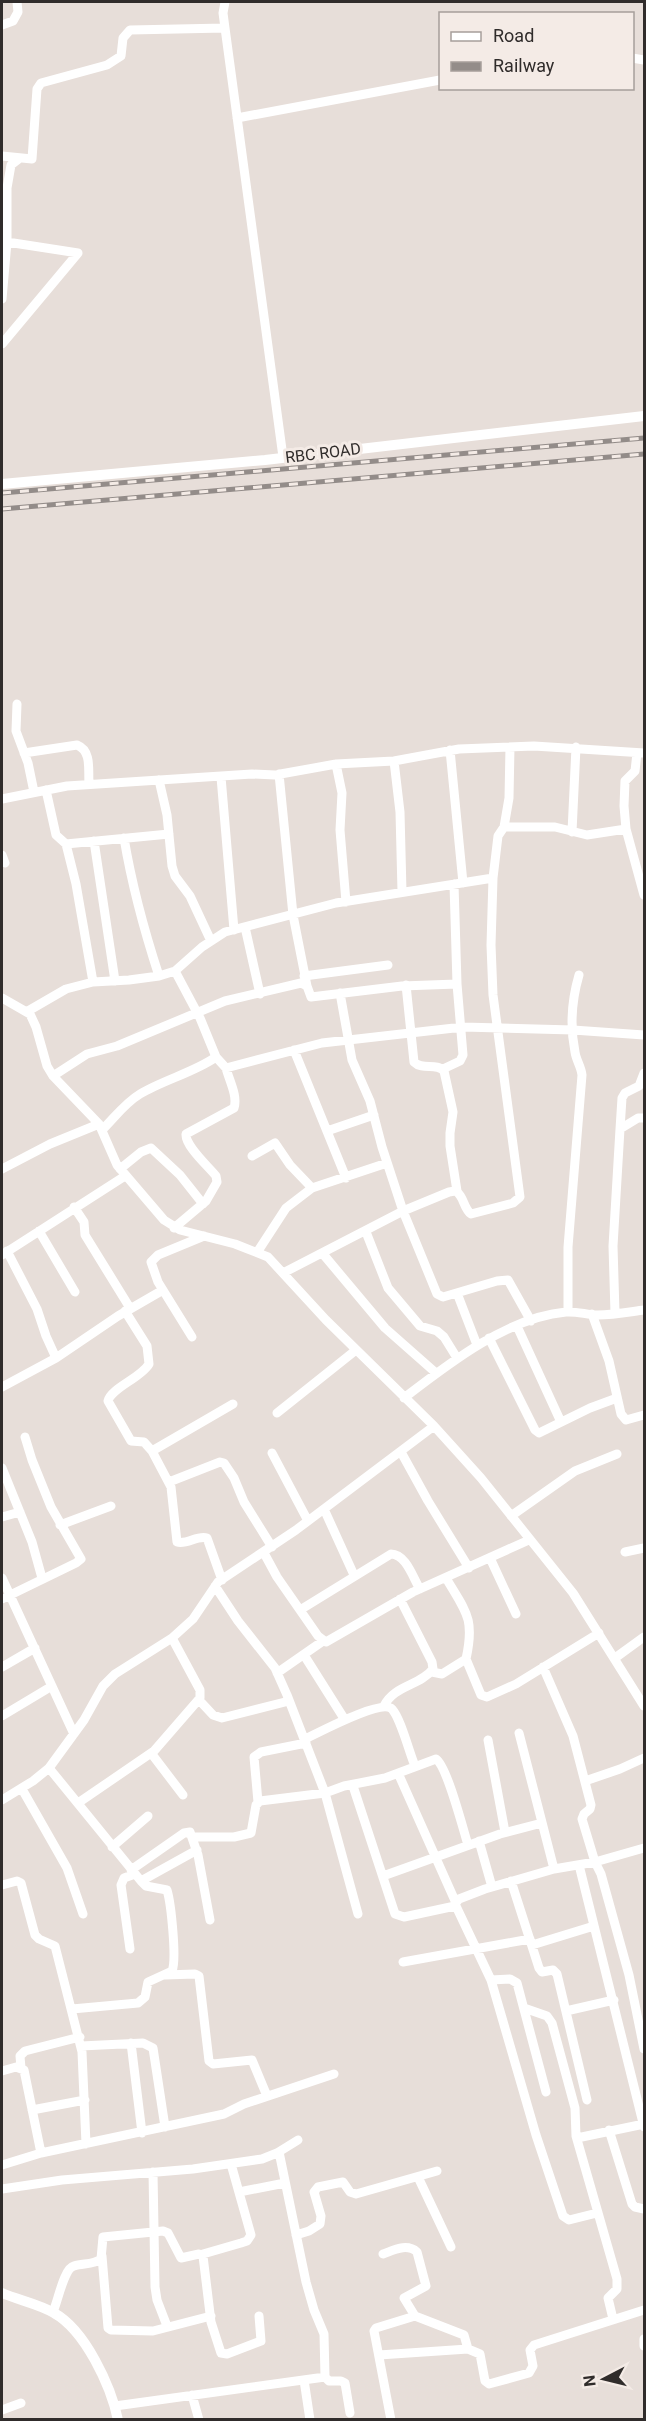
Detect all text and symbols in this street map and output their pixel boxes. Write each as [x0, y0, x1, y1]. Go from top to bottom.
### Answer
legend [439, 12, 634, 90]
text: Road [493, 25, 534, 46]
text: Railway [493, 55, 555, 76]
street label: RBC ROAD [284, 439, 362, 467]
north arrow [574, 2349, 634, 2409]
text: N [579, 2374, 600, 2388]

